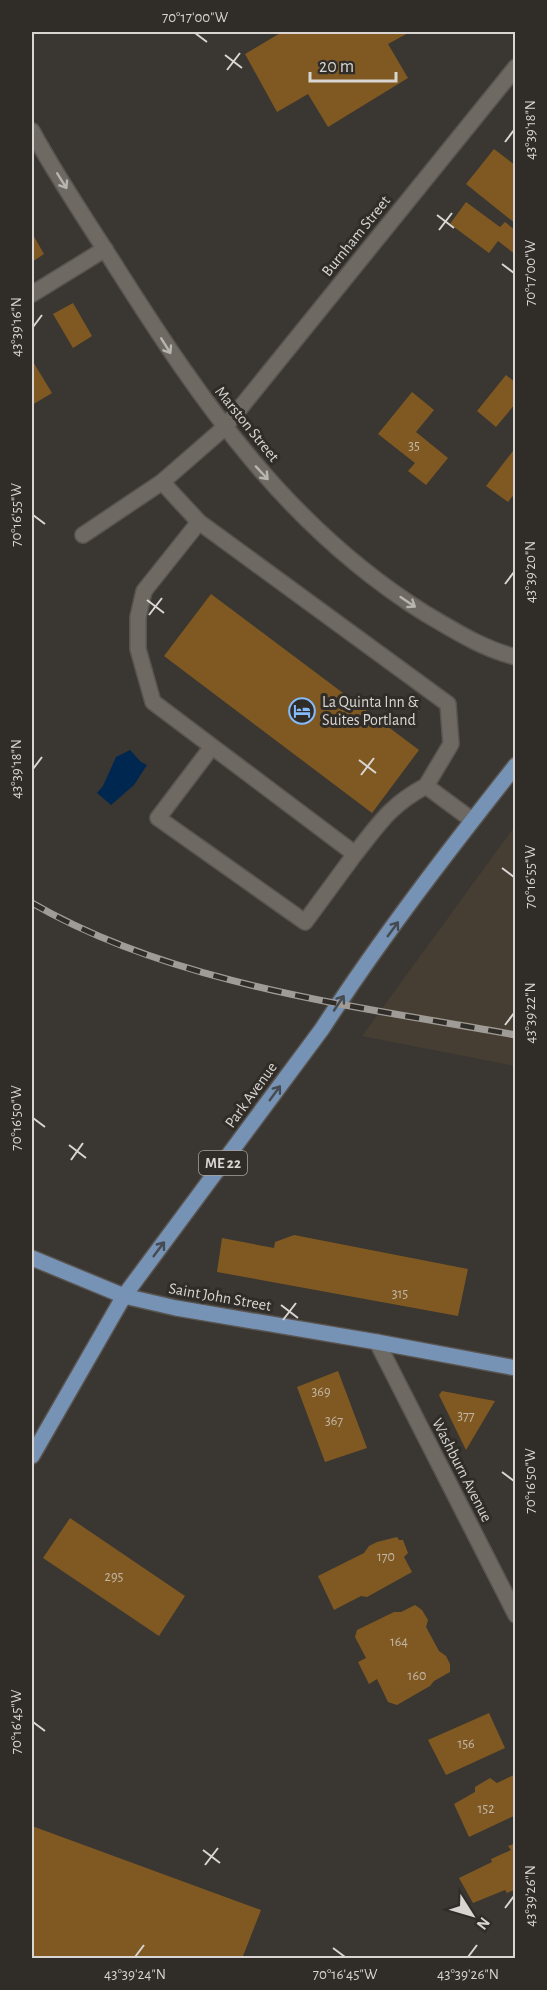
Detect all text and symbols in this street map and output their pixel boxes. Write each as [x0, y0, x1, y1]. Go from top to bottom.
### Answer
text: 70°17'00"W [162, 10, 229, 25]
scale bar [310, 45, 396, 83]
text: 20 m [319, 58, 354, 76]
text: 43°39'18"N [523, 100, 538, 160]
one-way arrow [57, 172, 69, 189]
street label: Burnham Street [319, 193, 393, 279]
text: 70°17'00"W [523, 239, 538, 306]
text: 43°39'16"N [9, 297, 24, 357]
one-way arrow [160, 337, 172, 354]
street label: Marston Street [212, 383, 282, 465]
house number: 35 [408, 439, 420, 453]
one-way arrow [255, 465, 269, 480]
text: 70°16'55"W [9, 483, 24, 547]
text: 43°39'20"N [523, 541, 538, 603]
one-way arrow [399, 596, 416, 608]
place label: La Quinta Inn & Suites Portland [322, 694, 419, 728]
hotel icon: La Quinta Inn & Suites Portland [287, 696, 317, 726]
text: 43°39'18"N [9, 739, 24, 799]
text: 70°16'55"W [523, 845, 538, 909]
one-way arrow [386, 921, 399, 937]
text: 43°39'22"N [523, 982, 538, 1044]
one-way arrow [333, 994, 346, 1011]
street label: Park Avenue [222, 1059, 280, 1131]
text: 70°16'50"W [9, 1085, 24, 1151]
one-way arrow [269, 1085, 281, 1101]
road number: ME 22 [199, 1151, 247, 1175]
one-way arrow [152, 1241, 165, 1257]
street label: Saint John Street [168, 1280, 272, 1314]
house number: 315 [392, 1287, 408, 1301]
house number: 369 [312, 1385, 330, 1399]
house number: 377 [457, 1409, 475, 1423]
house number: 367 [325, 1414, 343, 1428]
street label: Washburn Avenue [429, 1416, 495, 1524]
text: 70°16'50"W [523, 1448, 538, 1514]
house number: 170 [377, 1550, 395, 1564]
house number: 295 [105, 1570, 124, 1584]
house number: 164 [390, 1635, 408, 1649]
house number: 160 [408, 1669, 426, 1683]
text: 70°16'45"W [9, 1689, 24, 1754]
house number: 156 [457, 1737, 475, 1751]
house number: 152 [477, 1802, 495, 1816]
text: 43°39'26"N [523, 1865, 538, 1927]
north arrow [442, 1885, 502, 1945]
text: N [473, 1914, 493, 1933]
text: 43°39'24"N [104, 1967, 166, 1982]
text: 70°16'45"W [313, 1967, 378, 1982]
text: 43°39'26"N [437, 1967, 499, 1982]

